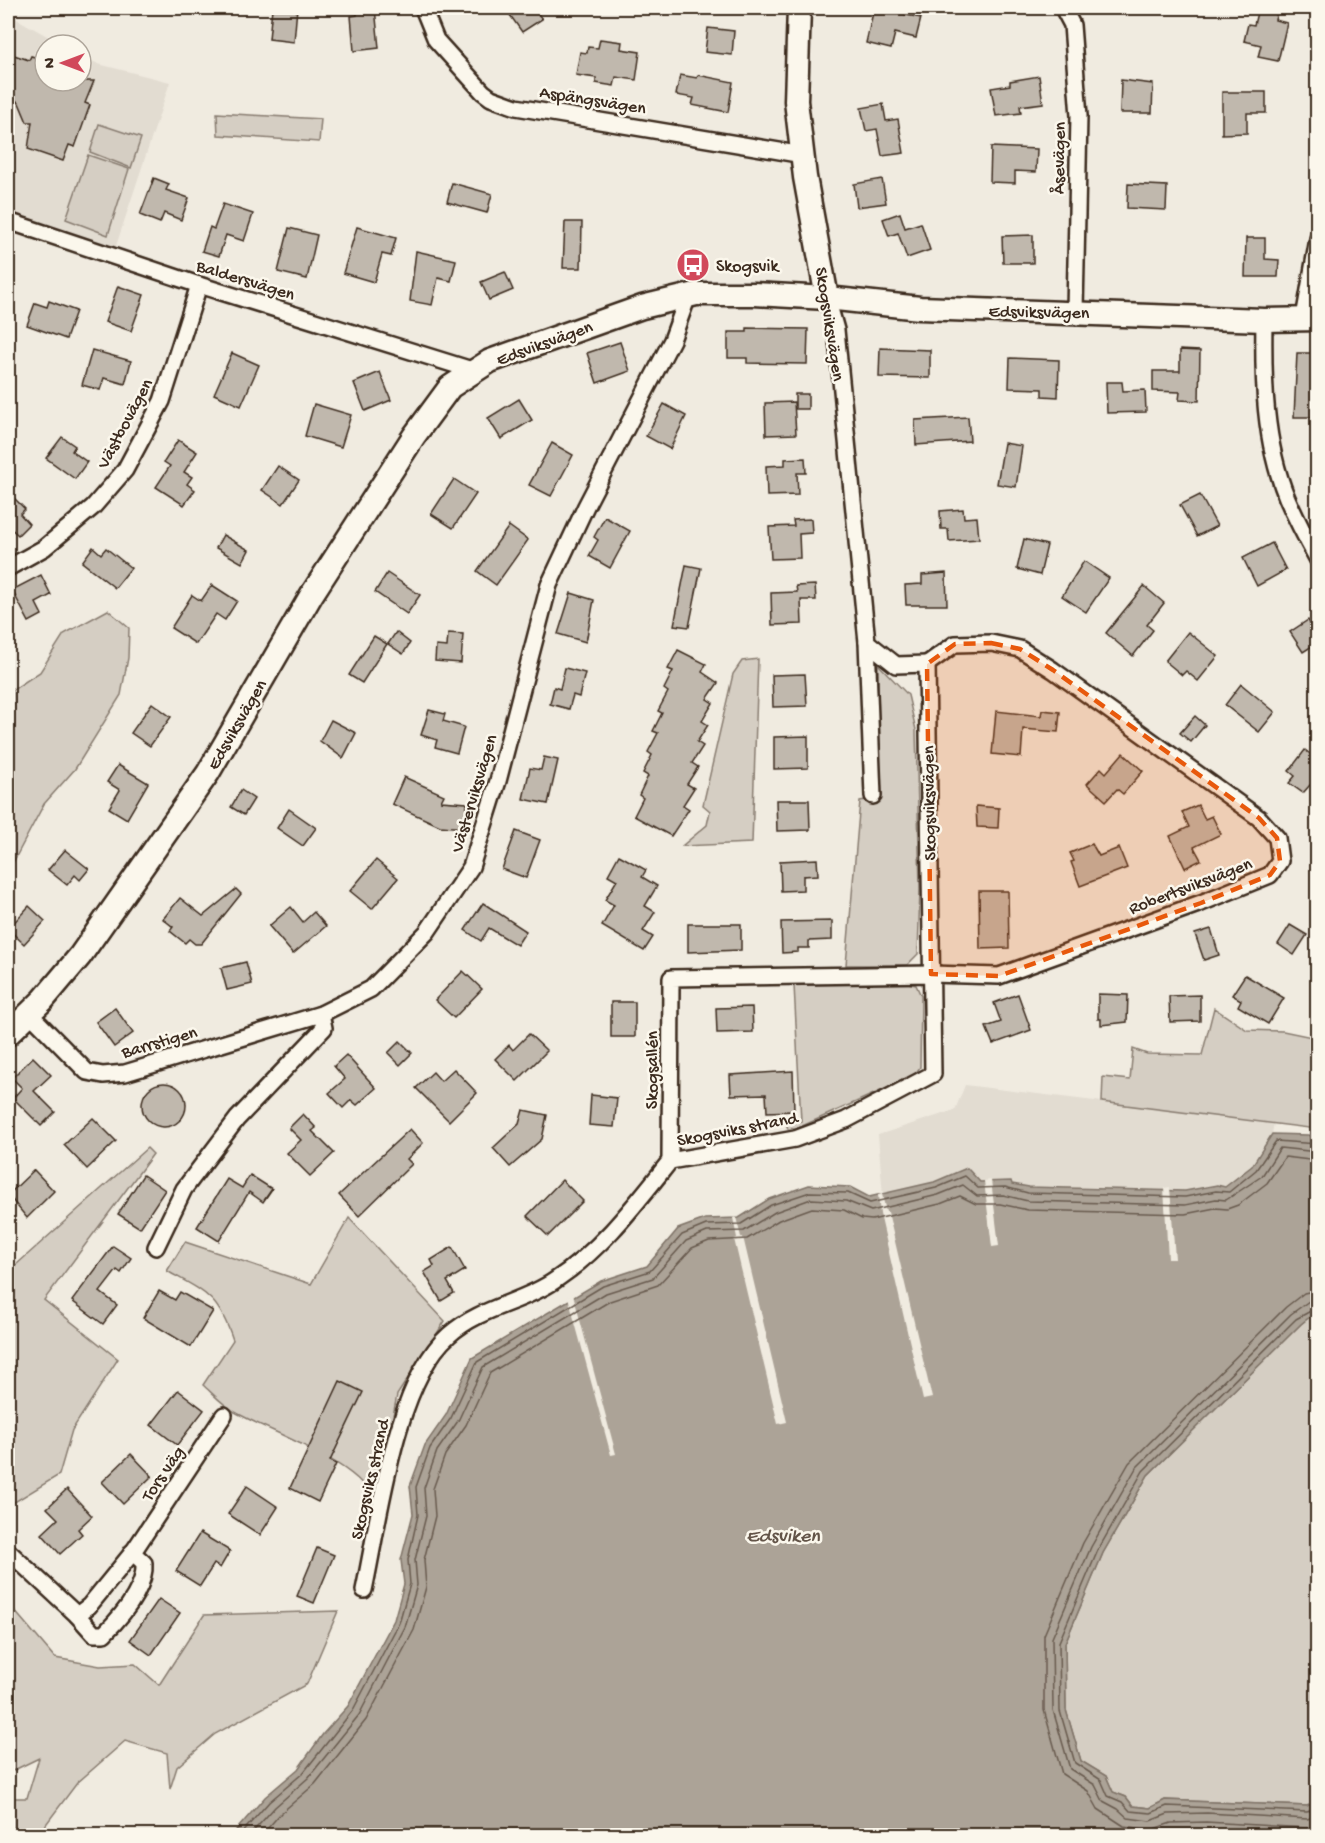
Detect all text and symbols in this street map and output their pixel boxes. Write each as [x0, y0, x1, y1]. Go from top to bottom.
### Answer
north arrow [33, 33, 93, 93]
text: N [42, 57, 61, 68]
street label: Aspängsvägen [538, 83, 648, 120]
street label: Åsevägen [1047, 121, 1072, 194]
bus stop icon: Skogsvik [675, 247, 711, 283]
street label: Baldersvägen [192, 256, 298, 306]
place label: Skogsvik [716, 257, 780, 278]
street label: Skogsviksvägen [809, 266, 848, 383]
street label: Edsviksvägen [988, 302, 1090, 325]
street label: Edsviksvägen [494, 317, 596, 371]
street label: Västbovägen [93, 375, 159, 474]
street label: Edsviksvägen [204, 676, 273, 774]
street label: Västerviksvägen [447, 732, 503, 856]
street label: Skogsviksvägen [919, 745, 942, 861]
street label: Robertsviksvägen [1126, 854, 1256, 921]
street label: Barrstigen [118, 1022, 200, 1065]
street label: Skogsallén [643, 1030, 664, 1109]
street label: Skogsviks strand [675, 1108, 801, 1152]
street label: Skogsviks strand [347, 1416, 396, 1542]
street label: Tors väg [138, 1443, 190, 1507]
water label: Edsviken [746, 1526, 820, 1549]

